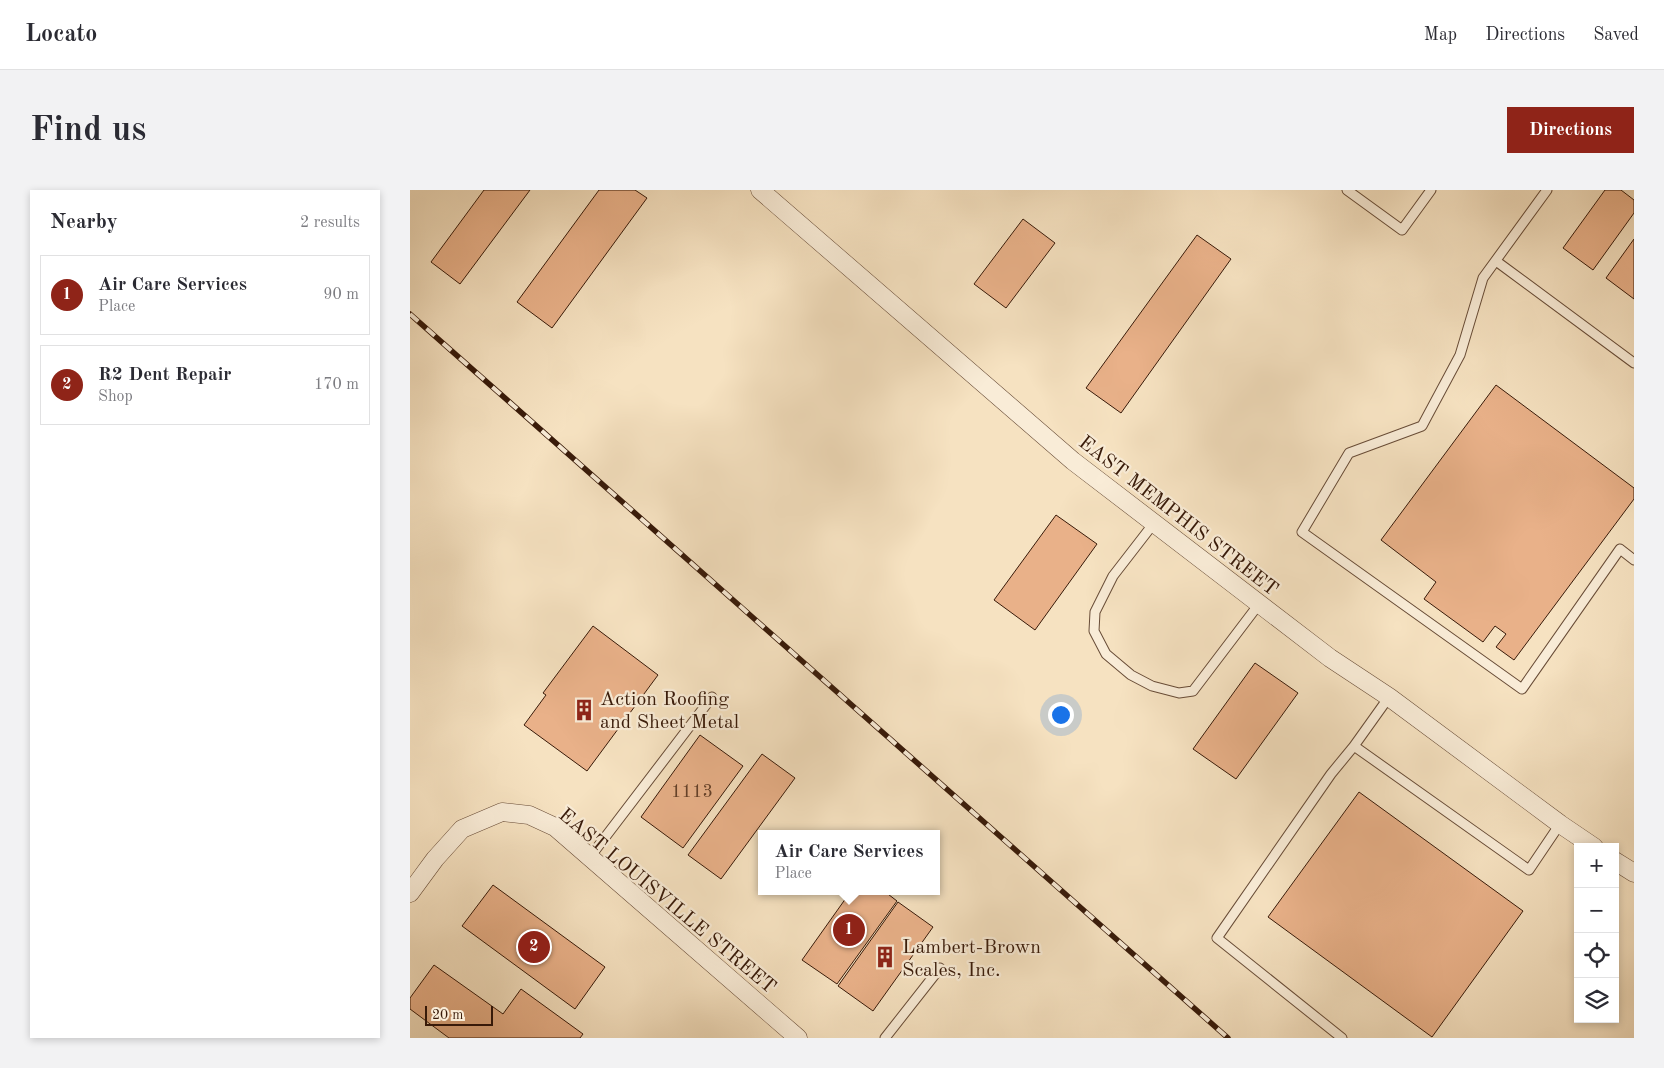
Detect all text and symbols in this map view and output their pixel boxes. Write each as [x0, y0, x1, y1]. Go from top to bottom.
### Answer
text: Locato [25, 23, 97, 47]
text: Map [1424, 26, 1457, 44]
text: Directions [1485, 26, 1565, 44]
text: Saved [1593, 26, 1639, 44]
button: Directions [1507, 107, 1634, 153]
text: Find us [30, 113, 146, 148]
text: Nearby [50, 212, 118, 233]
text: 2 results [300, 215, 360, 231]
text: Air Care Services [98, 276, 247, 295]
text: 1 [62, 287, 72, 303]
text: 90 m [323, 287, 359, 303]
text: Place [98, 299, 135, 315]
text: R2 Dent Repair [98, 366, 232, 385]
text: 2 [62, 377, 72, 393]
text: 170 m [314, 377, 359, 393]
text: Shop [98, 389, 133, 405]
street label: EAST MEMPHIS STREET [1074, 433, 1281, 600]
place label: Action Roofing and Sheet Metal [600, 690, 739, 733]
building icon: Action Roofing and Sheet Metal [571, 697, 597, 723]
your location [1048, 702, 1074, 728]
house number: 1113 [671, 783, 713, 801]
street label: EAST LOUISVILLE STREET [554, 805, 779, 998]
popup [758, 830, 940, 895]
text: Air Care Services [775, 843, 923, 862]
map controls [1574, 843, 1619, 1023]
button: + [1574, 843, 1619, 888]
text: Place [775, 866, 812, 882]
button: − [1574, 888, 1619, 933]
pin: 1 [833, 911, 865, 949]
pin: 2 [518, 928, 550, 966]
button: locate [1574, 933, 1619, 978]
place label: Lambert-Brown Scales, Inc. [902, 938, 1041, 981]
building icon: Lambert-Brown Scales, Inc. [872, 944, 898, 970]
button: layers [1574, 978, 1619, 1023]
scale bar [425, 1003, 492, 1026]
text: 20 m [432, 1008, 463, 1022]

